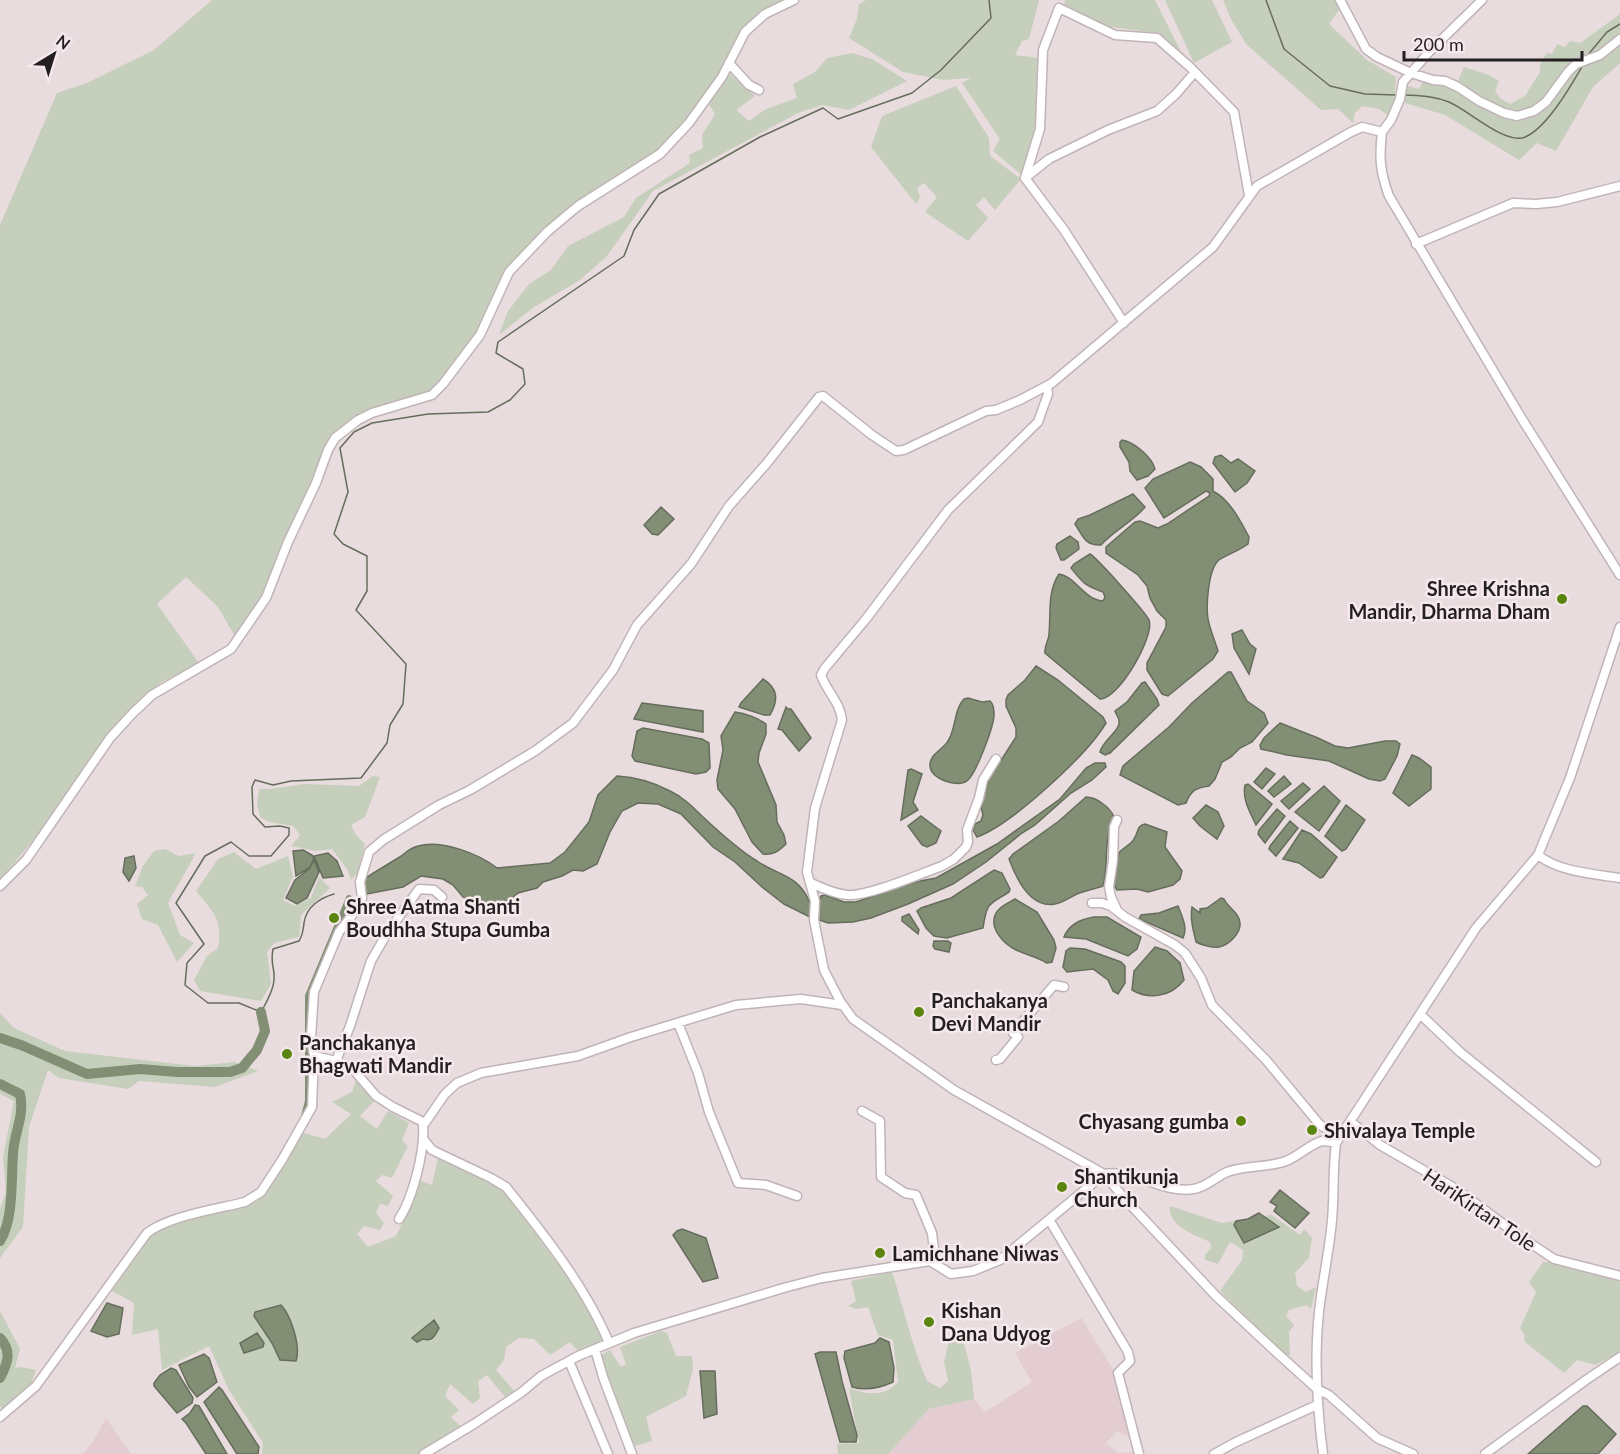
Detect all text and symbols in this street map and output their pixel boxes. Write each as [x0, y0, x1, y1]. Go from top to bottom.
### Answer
north arrow [24, 24, 84, 84]
scale bar [1404, 24, 1582, 62]
text: N [53, 31, 74, 53]
text: 200 m [1413, 33, 1464, 55]
place label: Shree Krishna Mandir, Dharma Dham [1348, 576, 1550, 623]
marker: Shree Krishna Mandir, Dharma Dham [1555, 592, 1569, 606]
place label: Shree Aatma Shanti Boudhha Stupa Gumba [346, 894, 550, 941]
marker: Shree Aatma Shanti Boudhha Stupa Gumba [327, 911, 341, 925]
place label: Panchakanya Devi Mandir [931, 988, 1048, 1035]
marker: Panchakanya Devi Mandir [912, 1005, 926, 1019]
place label: Panchakanya Bhagwati Mandir [299, 1030, 452, 1077]
marker: Panchakanya Bhagwati Mandir [280, 1047, 294, 1061]
place label: Chyasang gumba [1079, 1109, 1229, 1133]
marker: Chyasang gumba [1234, 1114, 1248, 1128]
place label: Shivalaya Temple [1324, 1118, 1476, 1142]
marker: Shivalaya Temple [1305, 1123, 1319, 1137]
street label: HariKirtan Tole [1419, 1162, 1541, 1256]
place label: Shantikunja Church [1074, 1164, 1179, 1211]
marker: Shantikunja Church [1055, 1180, 1069, 1194]
place label: Lamichhane Niwas [892, 1241, 1059, 1265]
marker: Lamichhane Niwas [873, 1246, 887, 1260]
place label: Kishan Dana Udyog [941, 1298, 1051, 1345]
marker: Kishan Dana Udyog [922, 1315, 936, 1329]

